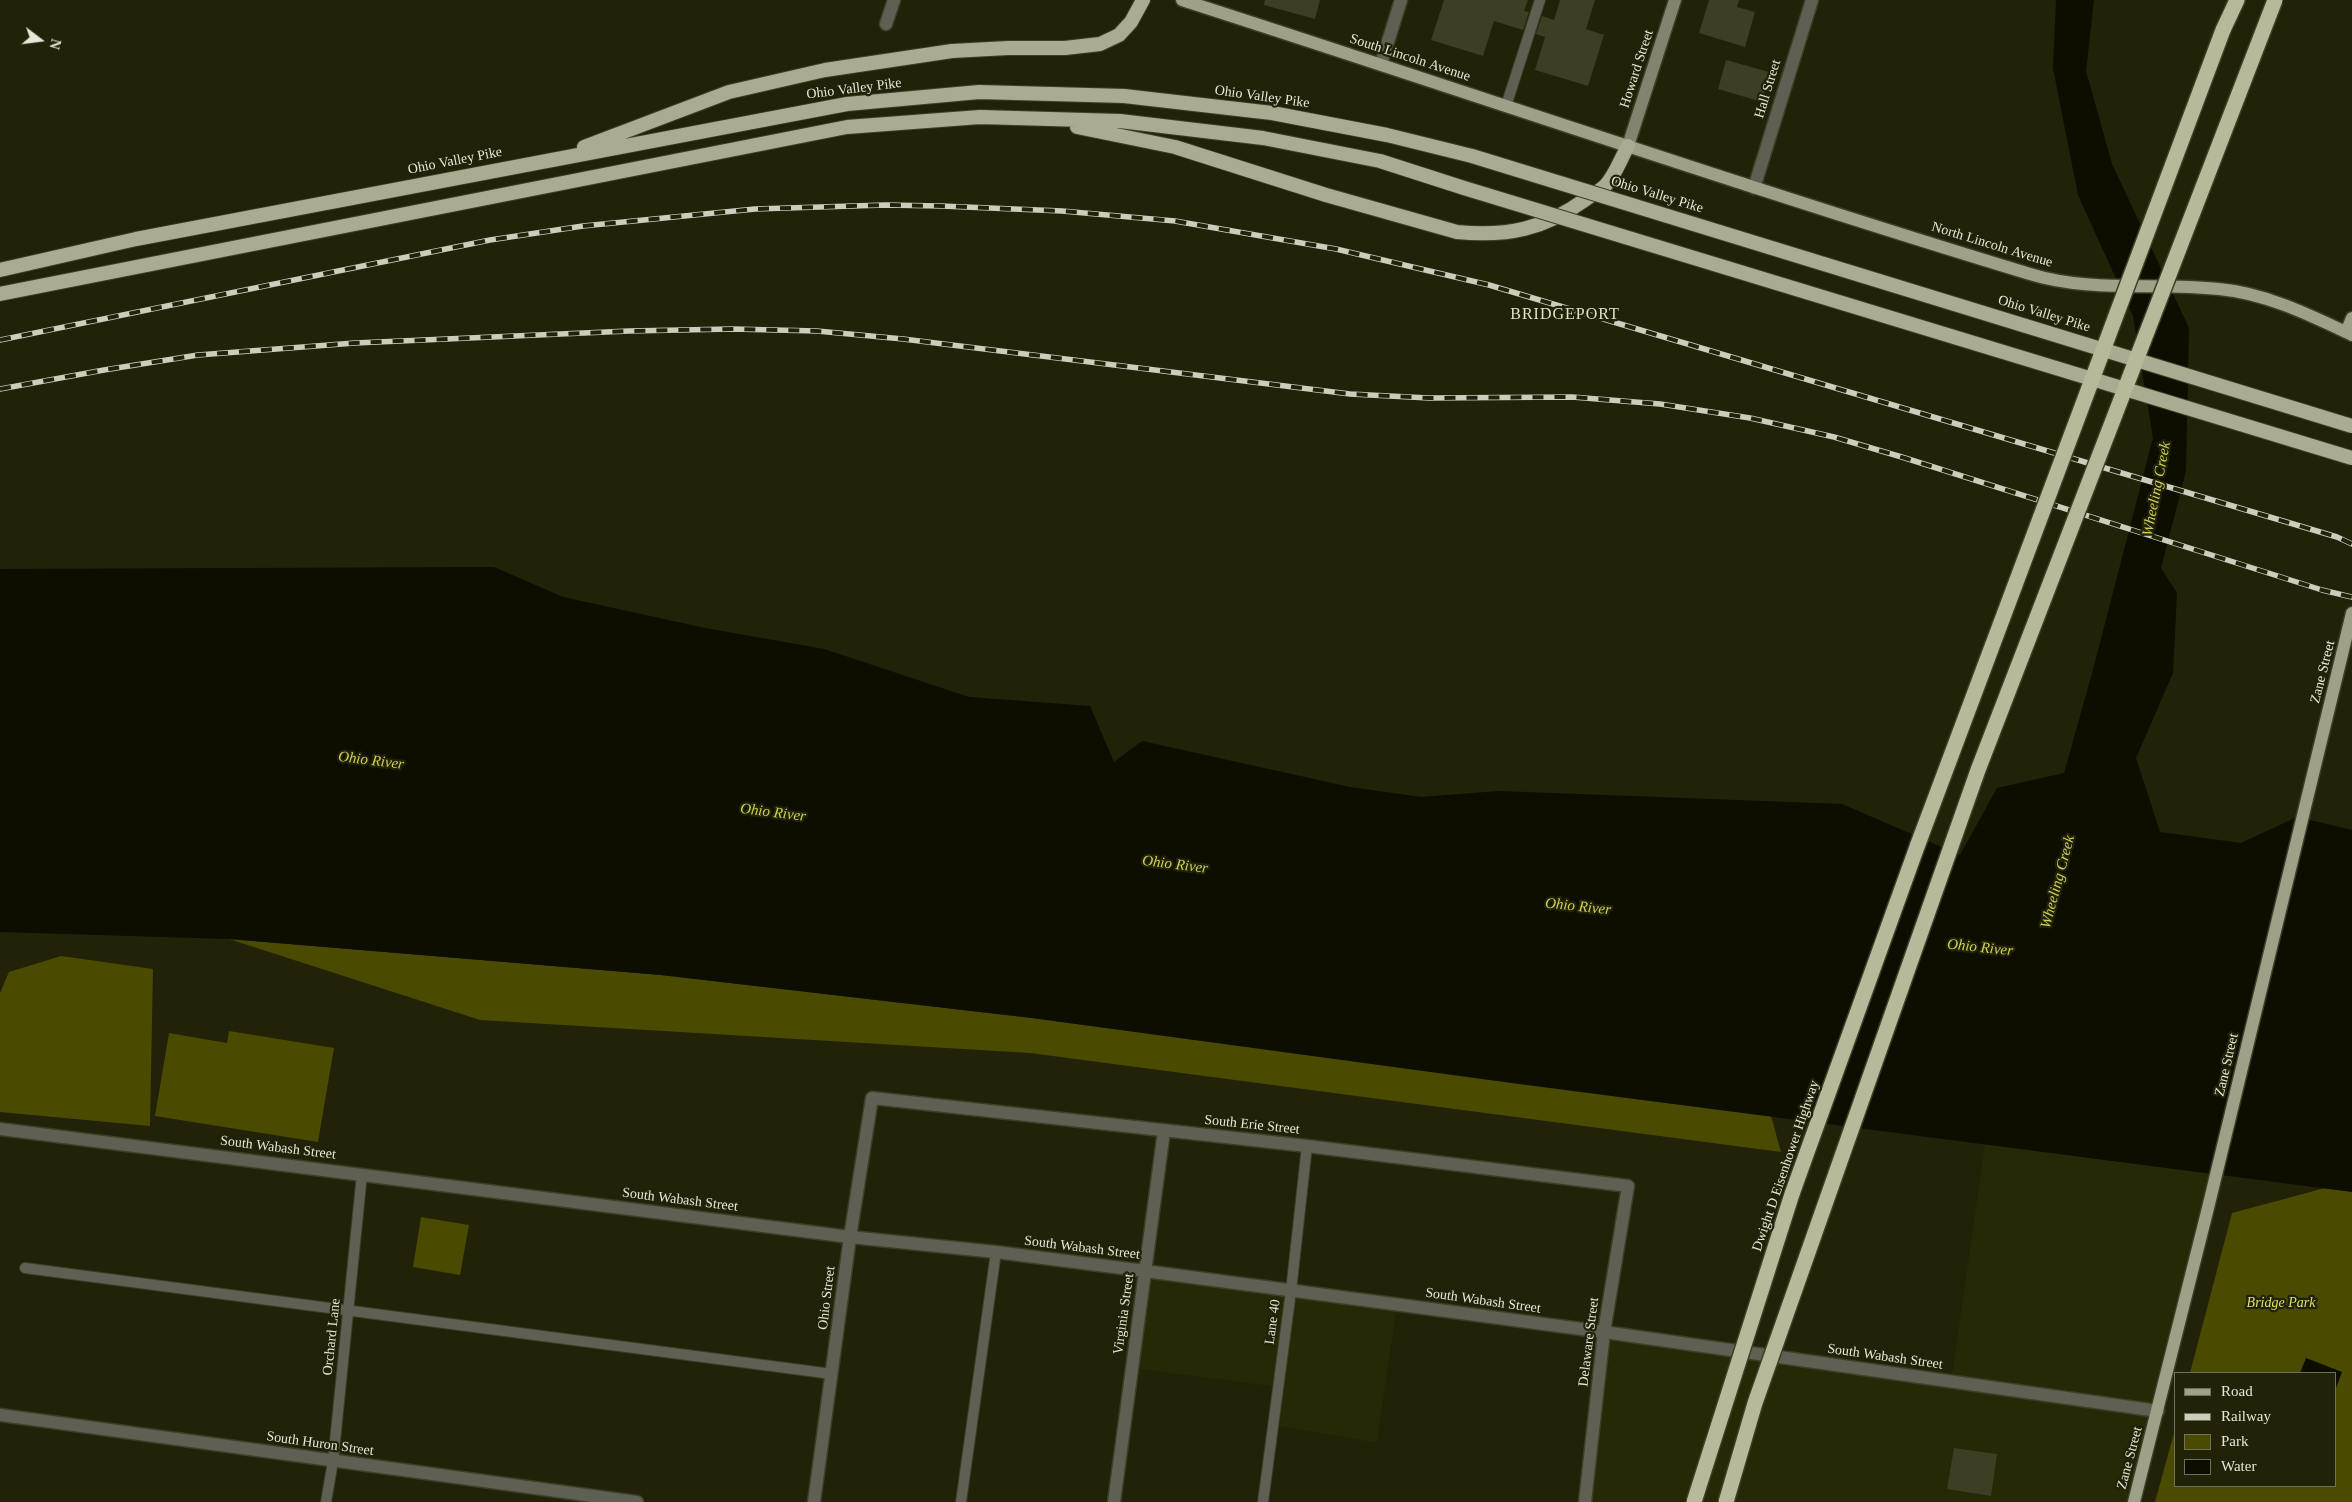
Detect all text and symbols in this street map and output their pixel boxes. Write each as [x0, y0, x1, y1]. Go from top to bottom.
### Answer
north arrow [15, 15, 65, 65]
street label: Howard Street [1616, 28, 1658, 110]
street label: South Lincoln Avenue [1348, 31, 1472, 85]
text: N [46, 37, 64, 51]
street label: Hall Street [1751, 58, 1785, 120]
street label: Ohio Valley Pike [806, 75, 902, 103]
street label: Ohio Valley Pike [1213, 82, 1311, 112]
street label: Ohio Valley Pike [406, 144, 504, 178]
street label: Ohio Valley Pike [1609, 173, 1705, 217]
street label: North Lincoln Avenue [1929, 219, 2055, 271]
street label: Ohio Valley Pike [1996, 292, 2092, 336]
district label: BRIDGEPORT [1509, 305, 1621, 325]
water label: Wheeling Creek [2139, 440, 2175, 538]
street label: Zane Street [2307, 639, 2339, 705]
water label: Ohio River [337, 748, 405, 774]
water label: Ohio River [739, 800, 807, 826]
water label: Wheeling Creek [2037, 833, 2079, 931]
water label: Ohio River [1141, 852, 1209, 878]
water label: Ohio River [1544, 895, 1612, 919]
water label: Ohio River [1946, 936, 2014, 960]
street label: Zane Street [2212, 1032, 2242, 1098]
street label: Dwight D Eisenhower Highway [1749, 1078, 1823, 1254]
street label: South Erie Street [1204, 1112, 1300, 1138]
street label: South Wabash Street [219, 1133, 337, 1163]
street label: South Wabash Street [621, 1185, 739, 1215]
street label: South Wabash Street [1023, 1233, 1141, 1263]
street label: Ohio Street [815, 1265, 839, 1331]
street label: Virginia Street [1110, 1272, 1138, 1356]
street label: South Wabash Street [1424, 1285, 1542, 1317]
park label: Bridge Park [2247, 1295, 2315, 1311]
street label: Delaware Street [1575, 1296, 1603, 1388]
street label: Orchard Lane [320, 1298, 344, 1376]
street label: Lane 40 [1262, 1298, 1284, 1346]
street label: South Wabash Street [1826, 1341, 1944, 1373]
legend [2174, 1372, 2337, 1487]
text: Road [2221, 1383, 2253, 1399]
text: Railway [2221, 1408, 2271, 1424]
street label: Zane Street [2114, 1425, 2146, 1491]
street label: South Huron Street [265, 1428, 375, 1460]
text: Park [2221, 1433, 2249, 1449]
text: Water [2221, 1458, 2256, 1474]

